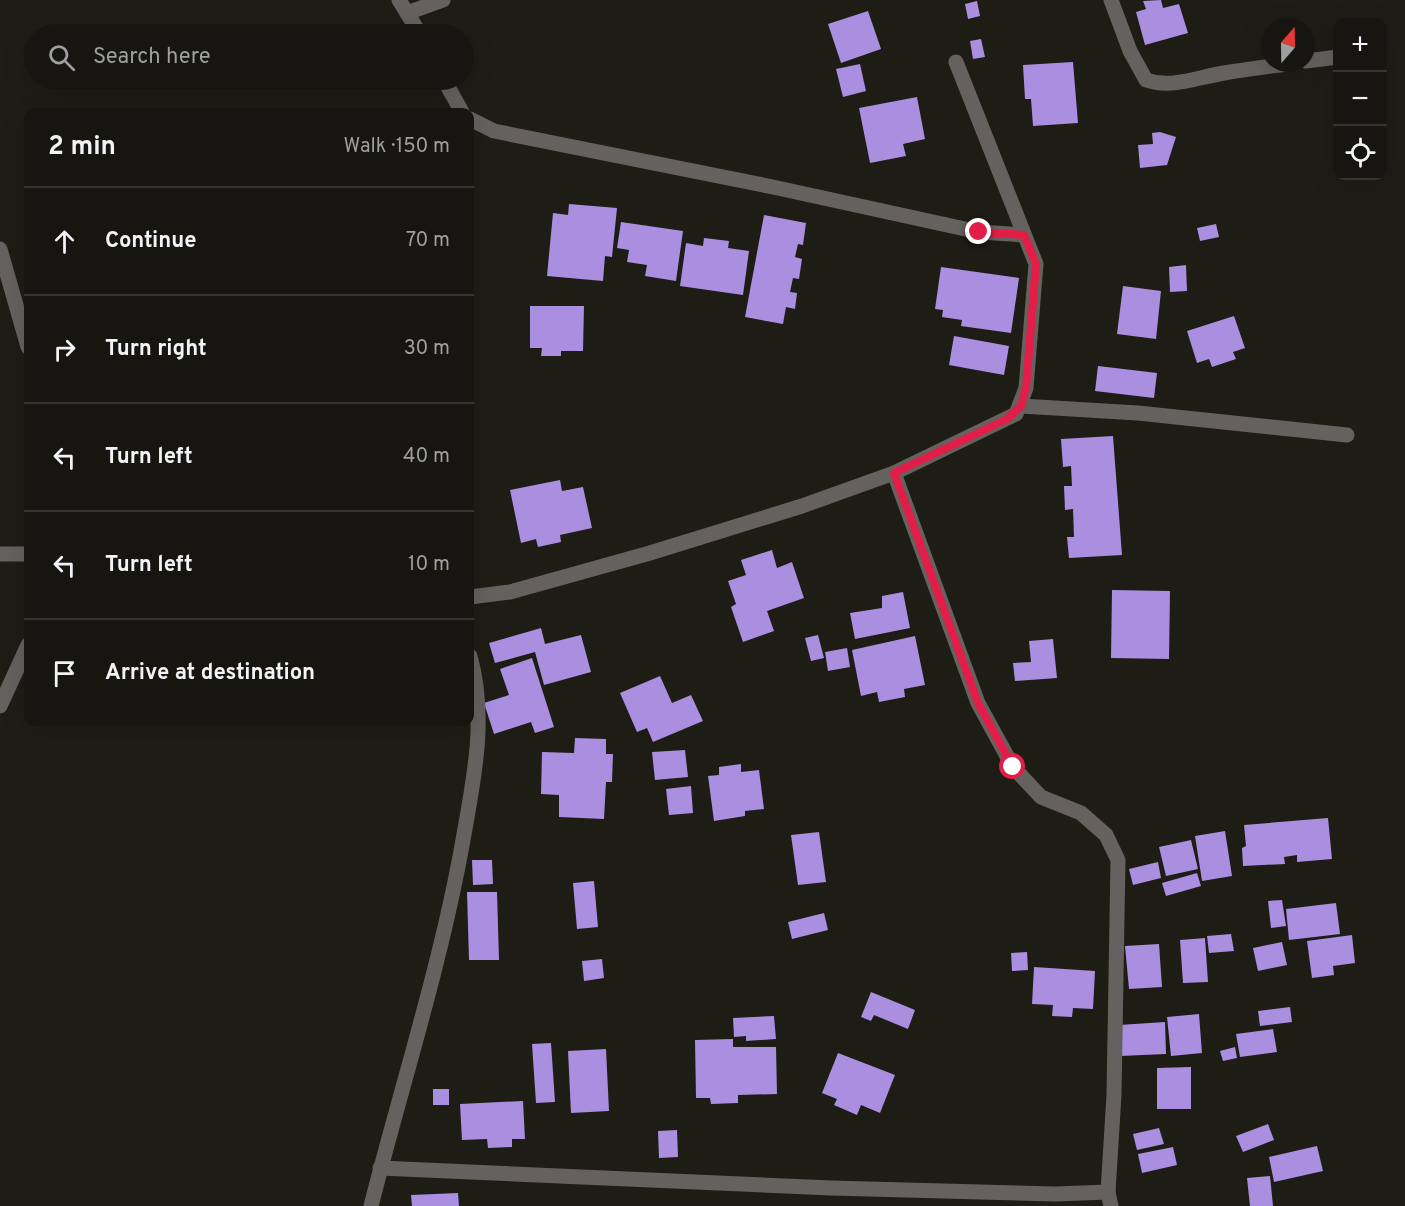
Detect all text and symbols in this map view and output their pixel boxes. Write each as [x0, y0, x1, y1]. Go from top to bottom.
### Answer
north arrow [1261, 18, 1315, 72]
map controls [1333, 18, 1387, 180]
button: + [1333, 18, 1387, 72]
search box [24, 24, 474, 90]
icon: search [45, 41, 78, 74]
text: Search here [93, 44, 211, 71]
button: − [1333, 72, 1387, 126]
button: locate [1333, 126, 1387, 180]
text: 2 min [48, 131, 116, 164]
text: Walk · 150 m [344, 134, 450, 160]
route end [965, 218, 991, 244]
icon: ahead [48, 225, 81, 258]
text: Continue [105, 228, 196, 255]
text: 70 m [406, 228, 450, 254]
icon: right [48, 333, 81, 366]
text: Turn right [105, 336, 207, 363]
text: 30 m [404, 336, 450, 362]
icon: left [48, 441, 81, 474]
text: Turn left [105, 444, 193, 471]
text: 40 m [403, 444, 450, 470]
icon: left [48, 549, 81, 582]
text: Turn left [105, 552, 193, 579]
text: 10 m [408, 552, 450, 578]
icon: arrive [48, 657, 81, 690]
text: Arrive at destination [105, 660, 315, 687]
route start [999, 753, 1025, 779]

